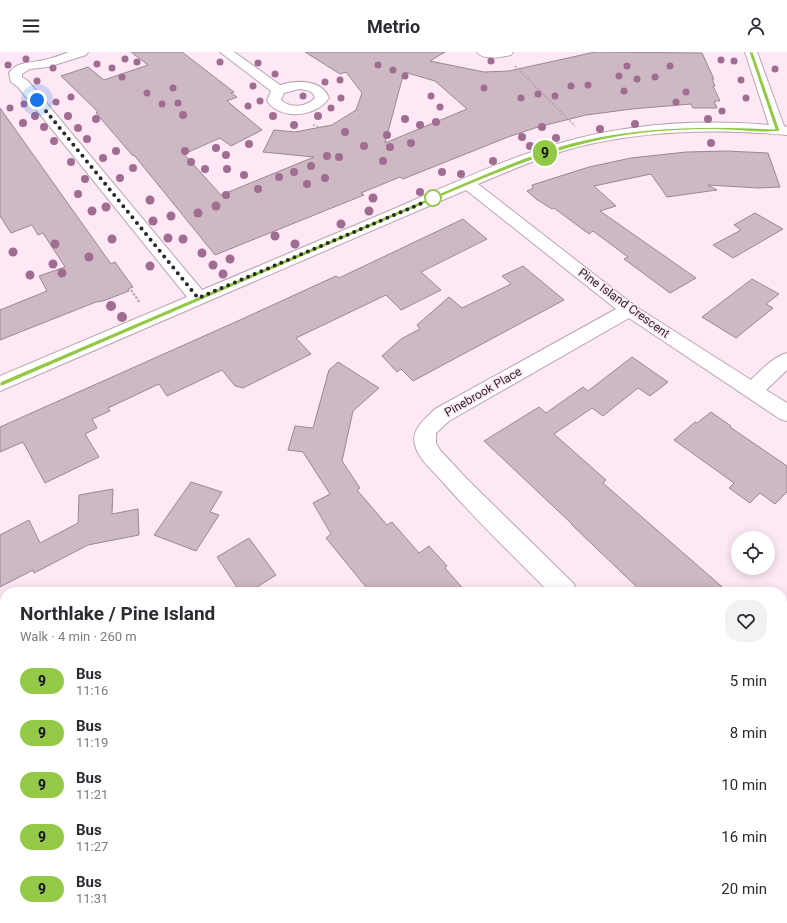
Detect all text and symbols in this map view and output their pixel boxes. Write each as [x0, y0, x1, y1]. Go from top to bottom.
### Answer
icon: menu [20, 15, 42, 37]
icon: person [745, 15, 767, 37]
text: Metrio [367, 16, 420, 37]
your location [27, 90, 47, 110]
line badge: 9 [532, 140, 558, 166]
text: 9 [541, 145, 549, 161]
unlabelled marker [424, 189, 442, 207]
street label: Pine Island Crescent [576, 265, 672, 341]
street label: Pinebrook Place [442, 364, 524, 420]
map controls [731, 531, 775, 575]
button: locate [731, 531, 775, 575]
button: heart [725, 600, 767, 642]
text: Northlake / Pine Island [20, 602, 215, 625]
text: Walk · 4 min · 260 m [20, 629, 137, 644]
text: Bus [76, 665, 102, 683]
text: 5 min [730, 672, 767, 690]
text: 9 [38, 673, 46, 689]
text: 11:16 [76, 683, 108, 698]
text: Bus [76, 717, 102, 735]
text: 8 min [730, 724, 767, 742]
text: 9 [38, 725, 46, 741]
text: 11:19 [76, 735, 108, 750]
text: Bus [76, 769, 102, 787]
text: 10 min [721, 776, 767, 794]
text: 9 [38, 777, 46, 793]
text: 11:21 [76, 787, 108, 802]
text: Bus [76, 821, 102, 839]
text: 16 min [721, 828, 767, 846]
text: 9 [38, 829, 46, 845]
text: 11:27 [76, 839, 108, 854]
text: Bus [76, 873, 102, 891]
text: 20 min [721, 880, 767, 898]
text: 9 [38, 881, 46, 897]
text: 11:31 [76, 891, 108, 906]

